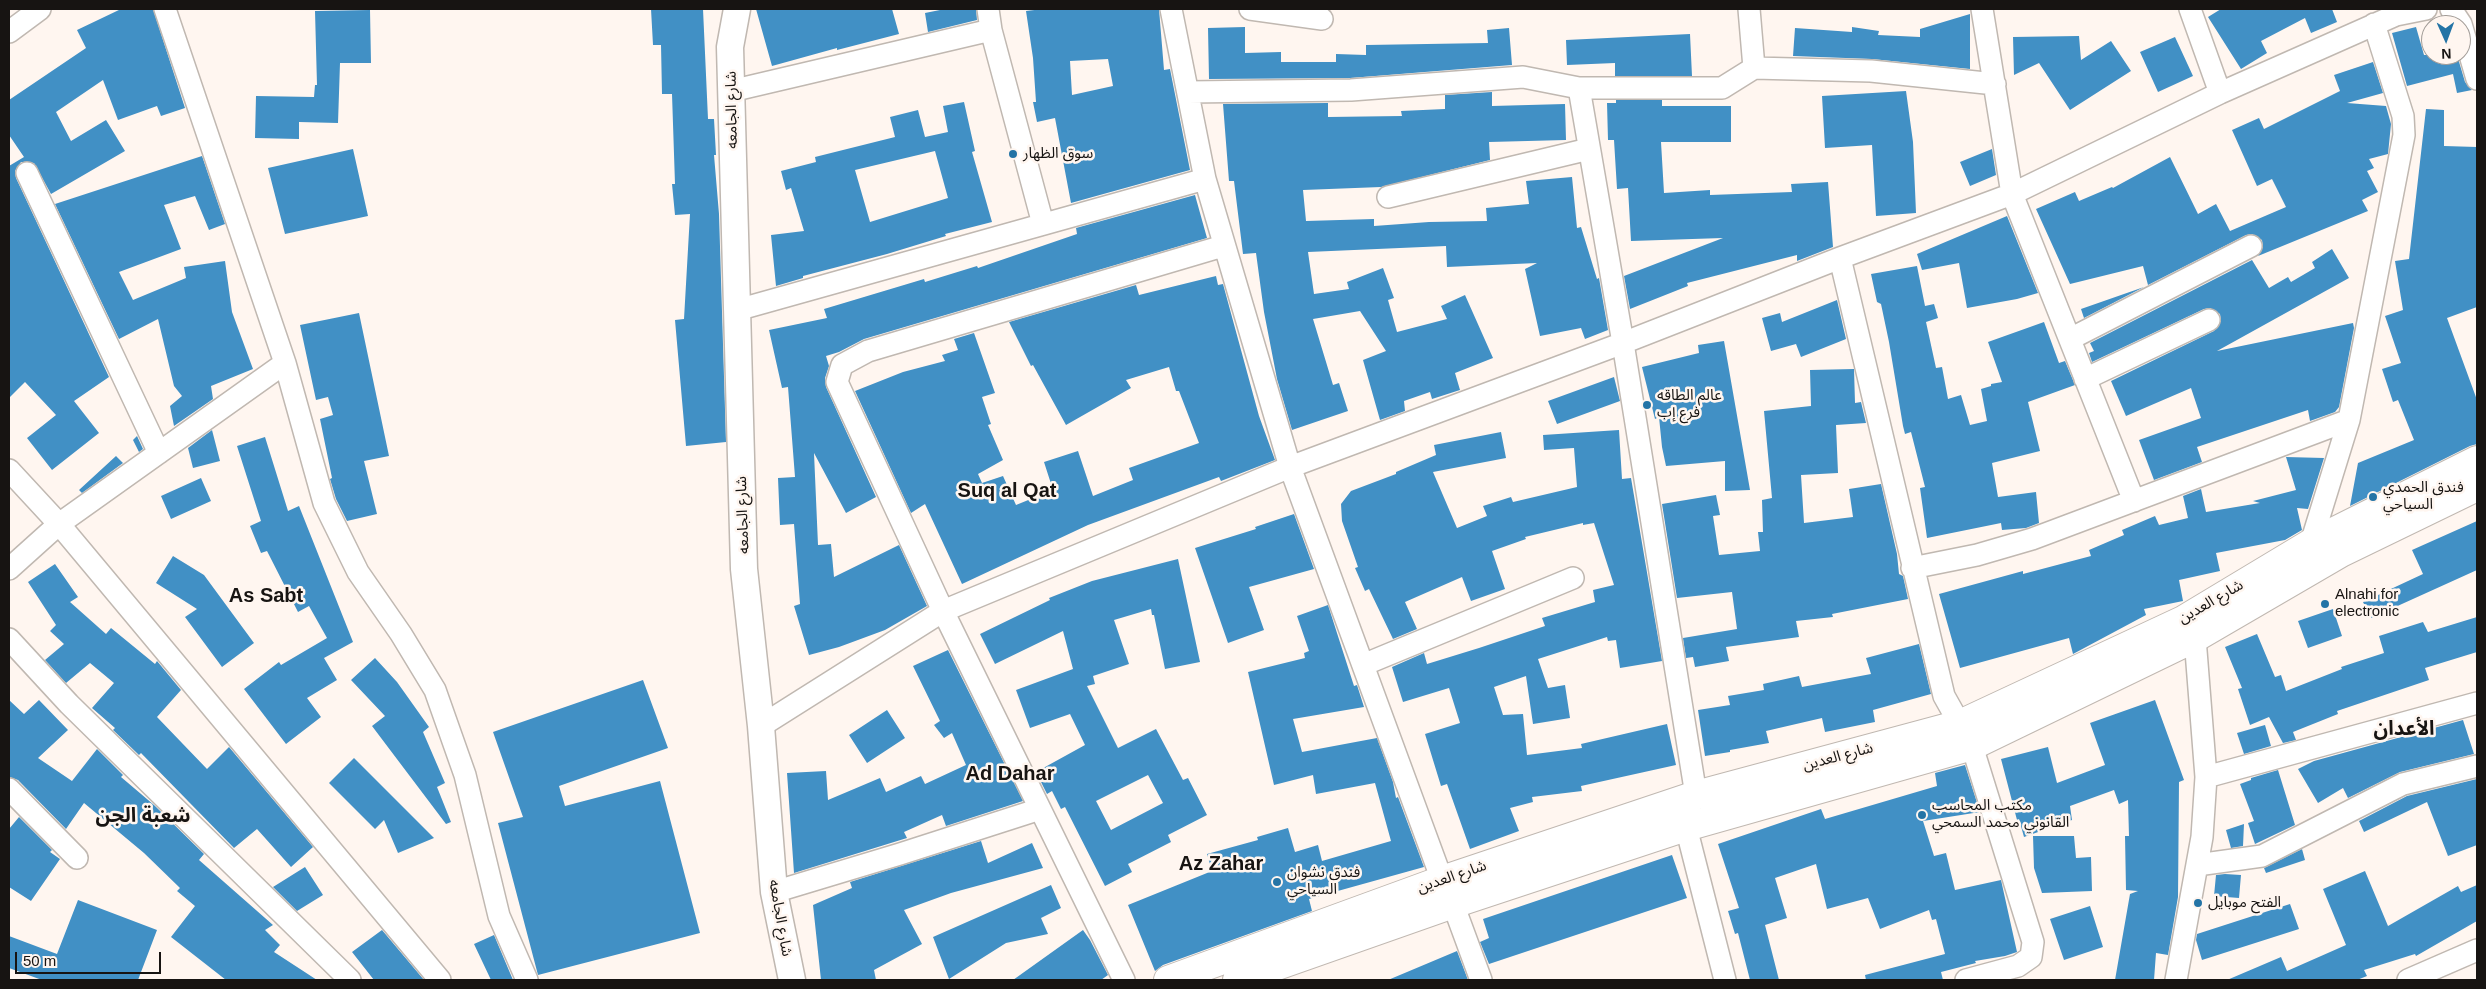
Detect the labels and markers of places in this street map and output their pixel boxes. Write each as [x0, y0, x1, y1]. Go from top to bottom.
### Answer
place label: سوق الظهار [1023, 145, 1093, 163]
marker: سوق الظهار [1007, 148, 1019, 160]
place label: عالم الطاقه فرع إب [1657, 387, 1722, 422]
marker: عالم الطاقه فرع إب [1641, 399, 1653, 411]
place label: فندق الحمدي السياحي [2383, 479, 2464, 514]
marker: فندق الحمدي السياحي [2367, 491, 2379, 503]
place label: Alnahi for electronic [2335, 586, 2399, 621]
marker: Alnahi for electronic [2319, 598, 2331, 610]
place label: مكتب المحاسب القانوني محمد السمحي [1932, 797, 2069, 832]
marker: مكتب المحاسب القانوني محمد السمحي [1916, 809, 1928, 821]
place label: فندق نشوان السياحي [1287, 864, 1360, 899]
marker: فندق نشوان السياحي [1271, 876, 1283, 888]
place label: الفتح موبايل [2208, 894, 2281, 912]
marker: الفتح موبايل [2192, 897, 2204, 909]

